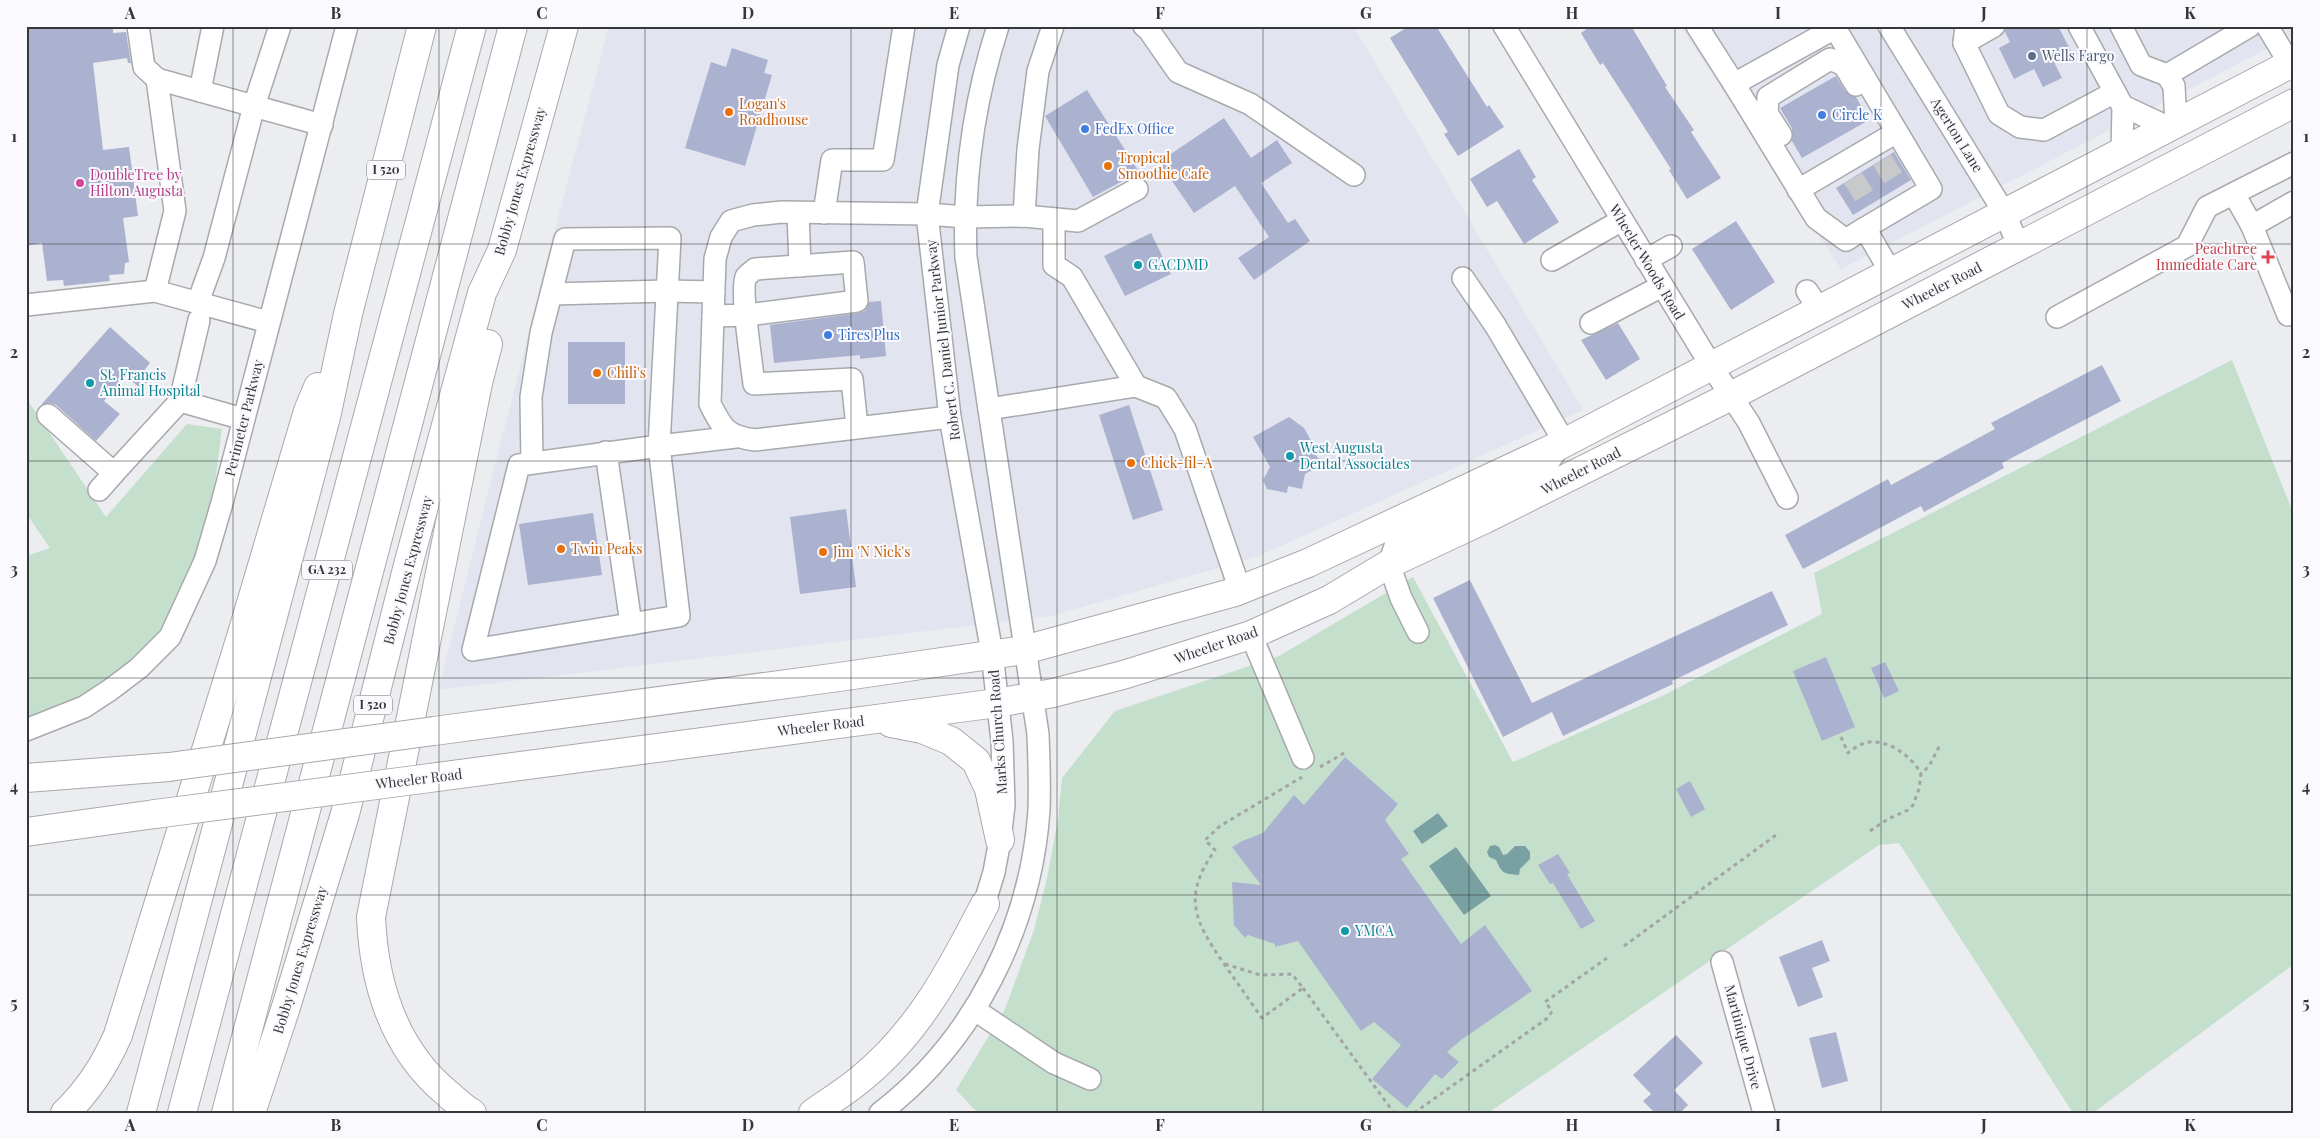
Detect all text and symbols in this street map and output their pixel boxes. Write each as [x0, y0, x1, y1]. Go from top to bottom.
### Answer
text: A [124, 2, 136, 23]
text: B [331, 2, 342, 23]
text: C [536, 2, 548, 23]
text: D [742, 2, 754, 23]
text: E [949, 2, 959, 23]
text: F [1155, 2, 1165, 23]
text: G [1360, 2, 1372, 23]
text: H [1566, 2, 1579, 23]
text: I [1775, 2, 1781, 23]
text: J [1980, 2, 1987, 23]
text: K [2184, 2, 2196, 23]
place label: Wells Fargo [2041, 46, 2115, 65]
marker: Wells Fargo [2026, 50, 2038, 62]
street label: Agerton Lane [1926, 93, 1988, 176]
place label: Logan's Roadhouse [739, 94, 808, 129]
street label: Bobby Jones Expressway [489, 104, 550, 257]
place label: Circle K [1832, 105, 1883, 124]
marker: Logan's Roadhouse [723, 106, 735, 118]
marker: Circle K [1816, 109, 1828, 121]
place label: FedEx Office [1095, 119, 1174, 138]
marker: FedEx Office [1079, 123, 1091, 135]
text: 1 [11, 125, 17, 146]
text: 1 [2303, 125, 2309, 146]
place label: Tropical Smoothie Cafe [1118, 148, 1209, 183]
road number: I 520 [367, 160, 405, 180]
marker: Tropical Smoothie Cafe [1102, 160, 1114, 172]
place label: DoubleTree by Hilton Augusta [90, 165, 183, 200]
marker: DoubleTree by Hilton Augusta [74, 177, 86, 189]
street label: Wheeler Woods Road [1605, 200, 1689, 323]
street label: Robert C. Daniel Junior Parkway [921, 239, 964, 442]
place label: Peachtree Immediate Care [2156, 239, 2257, 274]
marker: Peachtree Immediate Care [2261, 250, 2275, 264]
place label: GACDMD [1148, 255, 1208, 274]
street label: Wheeler Road [1898, 257, 1985, 314]
marker: GACDMD [1132, 259, 1144, 271]
place label: Tires Plus [838, 325, 900, 344]
marker: Tires Plus [822, 329, 834, 341]
text: 2 [10, 341, 18, 362]
text: 2 [2302, 341, 2310, 362]
street label: Perimeter Parkway [220, 357, 267, 478]
place label: Chili's [607, 363, 646, 382]
place label: St. Francis Animal Hospital [99, 365, 201, 400]
marker: Chili's [591, 367, 603, 379]
marker: St. Francis Animal Hospital [84, 377, 96, 389]
place label: West Augusta Dental Associates [1299, 438, 1410, 473]
street label: Wheeler Road [1537, 442, 1624, 499]
marker: West Augusta Dental Associates [1284, 450, 1296, 462]
place label: Chick-fil-A [1141, 453, 1213, 472]
marker: Chick-fil-A [1125, 457, 1137, 469]
street label: Bobby Jones Expressway [378, 493, 437, 646]
place label: Twin Peaks [571, 539, 642, 558]
place label: Jim 'N Nick's [832, 542, 911, 561]
marker: Twin Peaks [555, 543, 567, 555]
marker: Jim 'N Nick's [817, 546, 829, 558]
text: 3 [10, 558, 18, 579]
text: 3 [2302, 558, 2310, 579]
road number: GA 232 [302, 560, 352, 580]
street label: Wheeler Road [1171, 621, 1260, 668]
street label: Marks Church Road [984, 669, 1011, 795]
road number: I 520 [354, 696, 392, 714]
street label: Wheeler Road [776, 711, 865, 740]
street label: Wheeler Road [374, 764, 463, 793]
text: 4 [10, 775, 18, 796]
text: 4 [2302, 775, 2310, 796]
street label: Bobby Jones Expressway [268, 884, 331, 1036]
place label: YMCA [1354, 921, 1394, 940]
marker: YMCA [1339, 925, 1351, 937]
street label: Martinique Drive [1720, 982, 1767, 1091]
text: 5 [10, 992, 18, 1013]
text: 5 [2302, 992, 2310, 1013]
text: A [124, 1114, 136, 1135]
text: B [331, 1114, 342, 1135]
text: C [536, 1114, 548, 1135]
text: D [742, 1114, 754, 1135]
text: E [949, 1114, 959, 1135]
text: F [1155, 1114, 1165, 1135]
text: G [1360, 1114, 1372, 1135]
text: H [1566, 1114, 1579, 1135]
text: I [1775, 1114, 1781, 1135]
text: J [1980, 1114, 1987, 1135]
text: K [2184, 1114, 2196, 1135]

